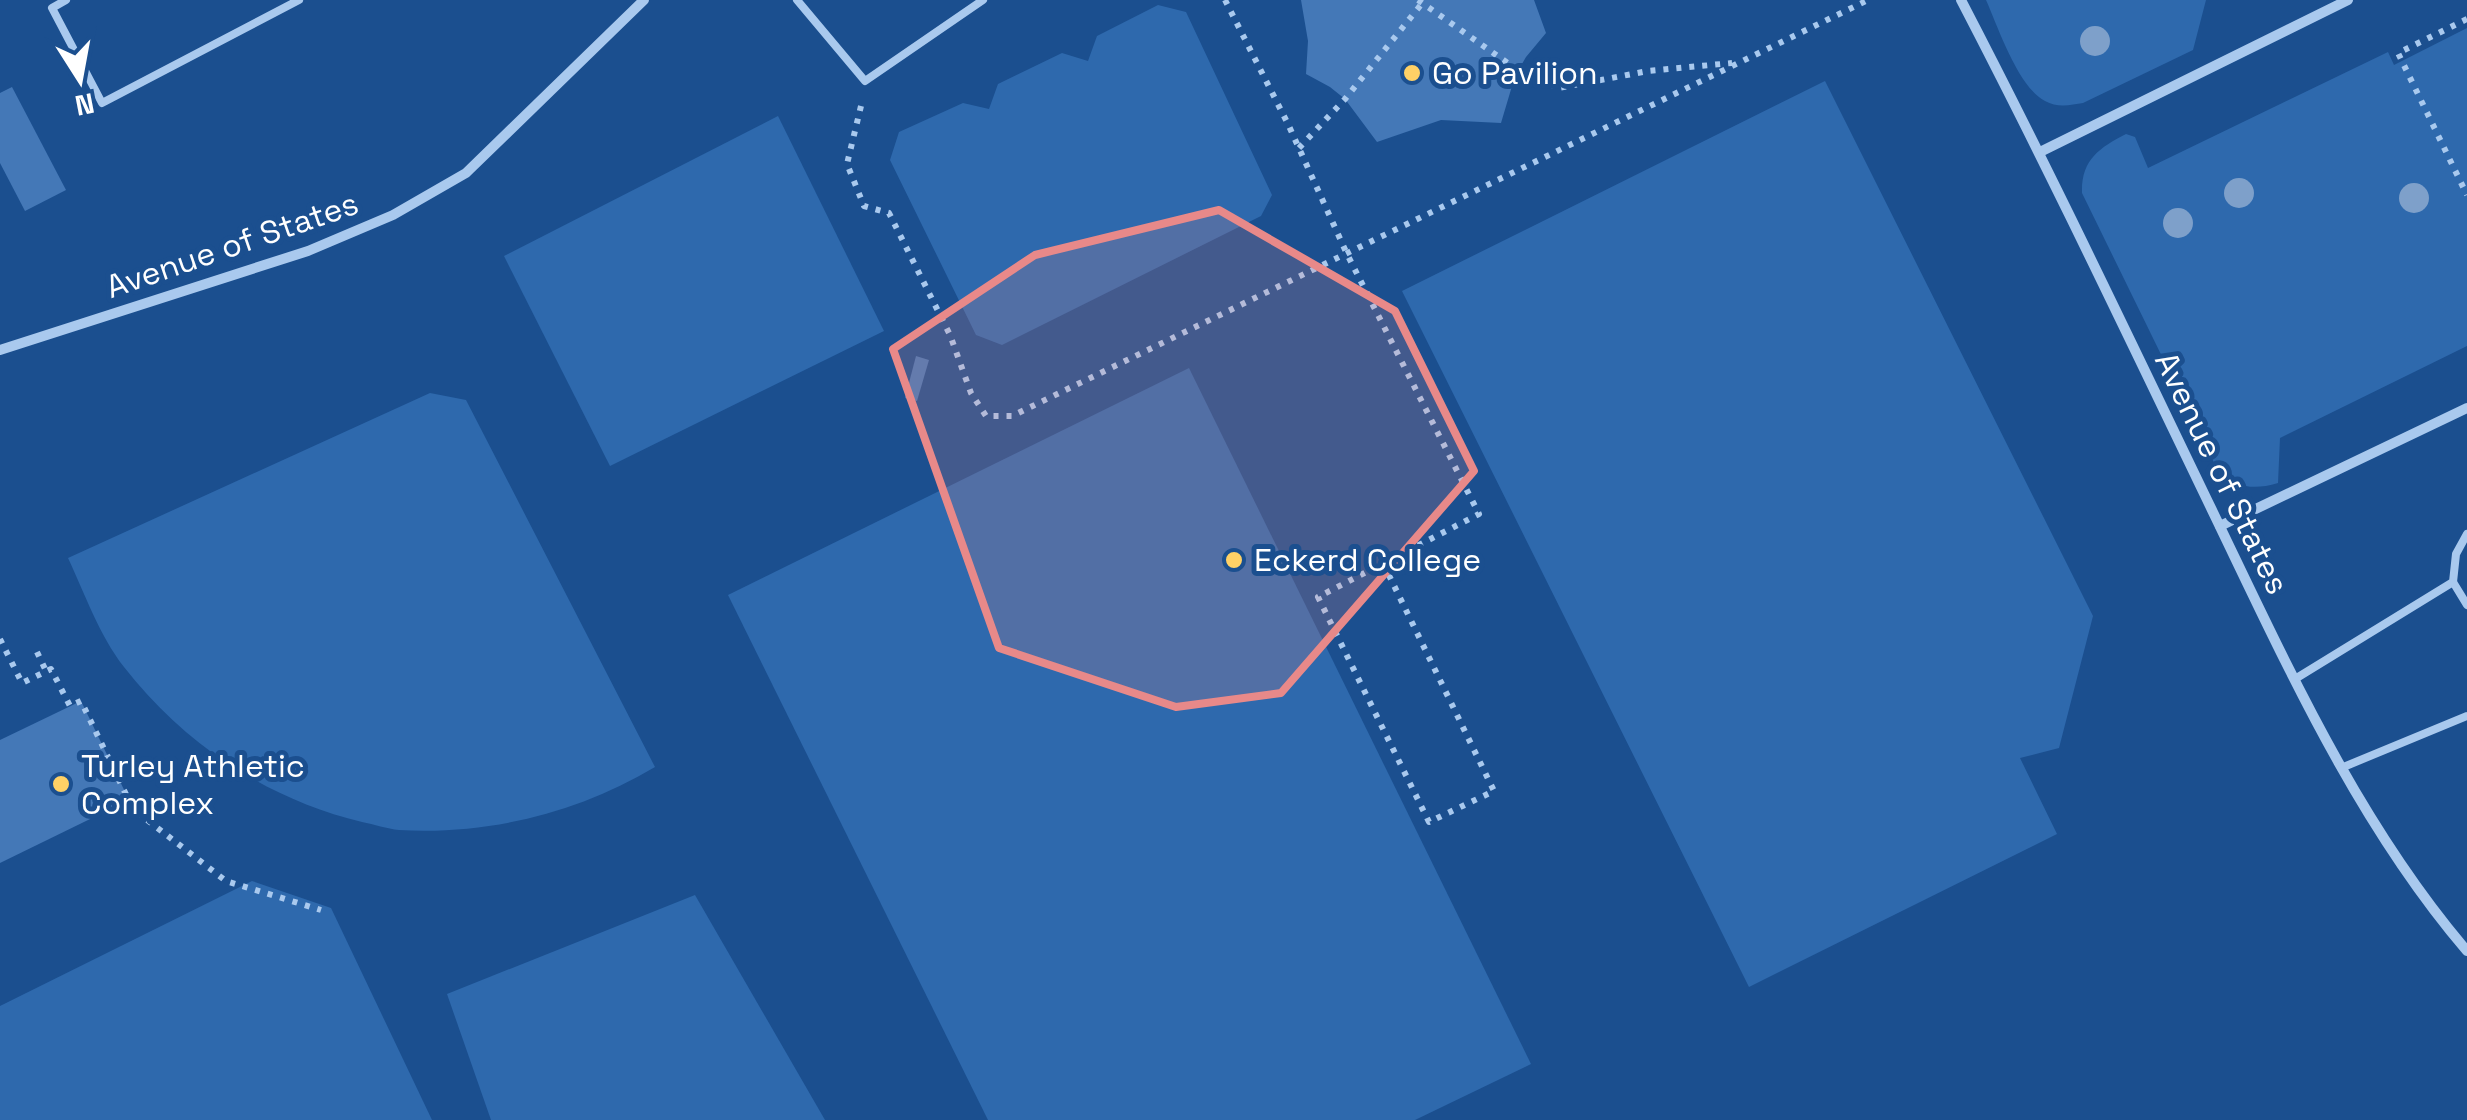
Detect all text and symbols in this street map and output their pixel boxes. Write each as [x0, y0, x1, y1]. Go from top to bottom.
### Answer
north arrow [30, 30, 130, 130]
place label: Go Pavilion [1432, 53, 1598, 93]
marker: Go Pavilion [1401, 62, 1423, 84]
text: N [72, 85, 97, 124]
street label: Avenue of States [101, 183, 363, 307]
street label: Avenue of States [2146, 345, 2298, 601]
place label: Eckerd College [1254, 540, 1481, 580]
marker: Eckerd College [1223, 549, 1245, 571]
place label: Turley Athletic Complex [81, 746, 305, 823]
marker: Turley Athletic Complex [50, 773, 72, 795]

